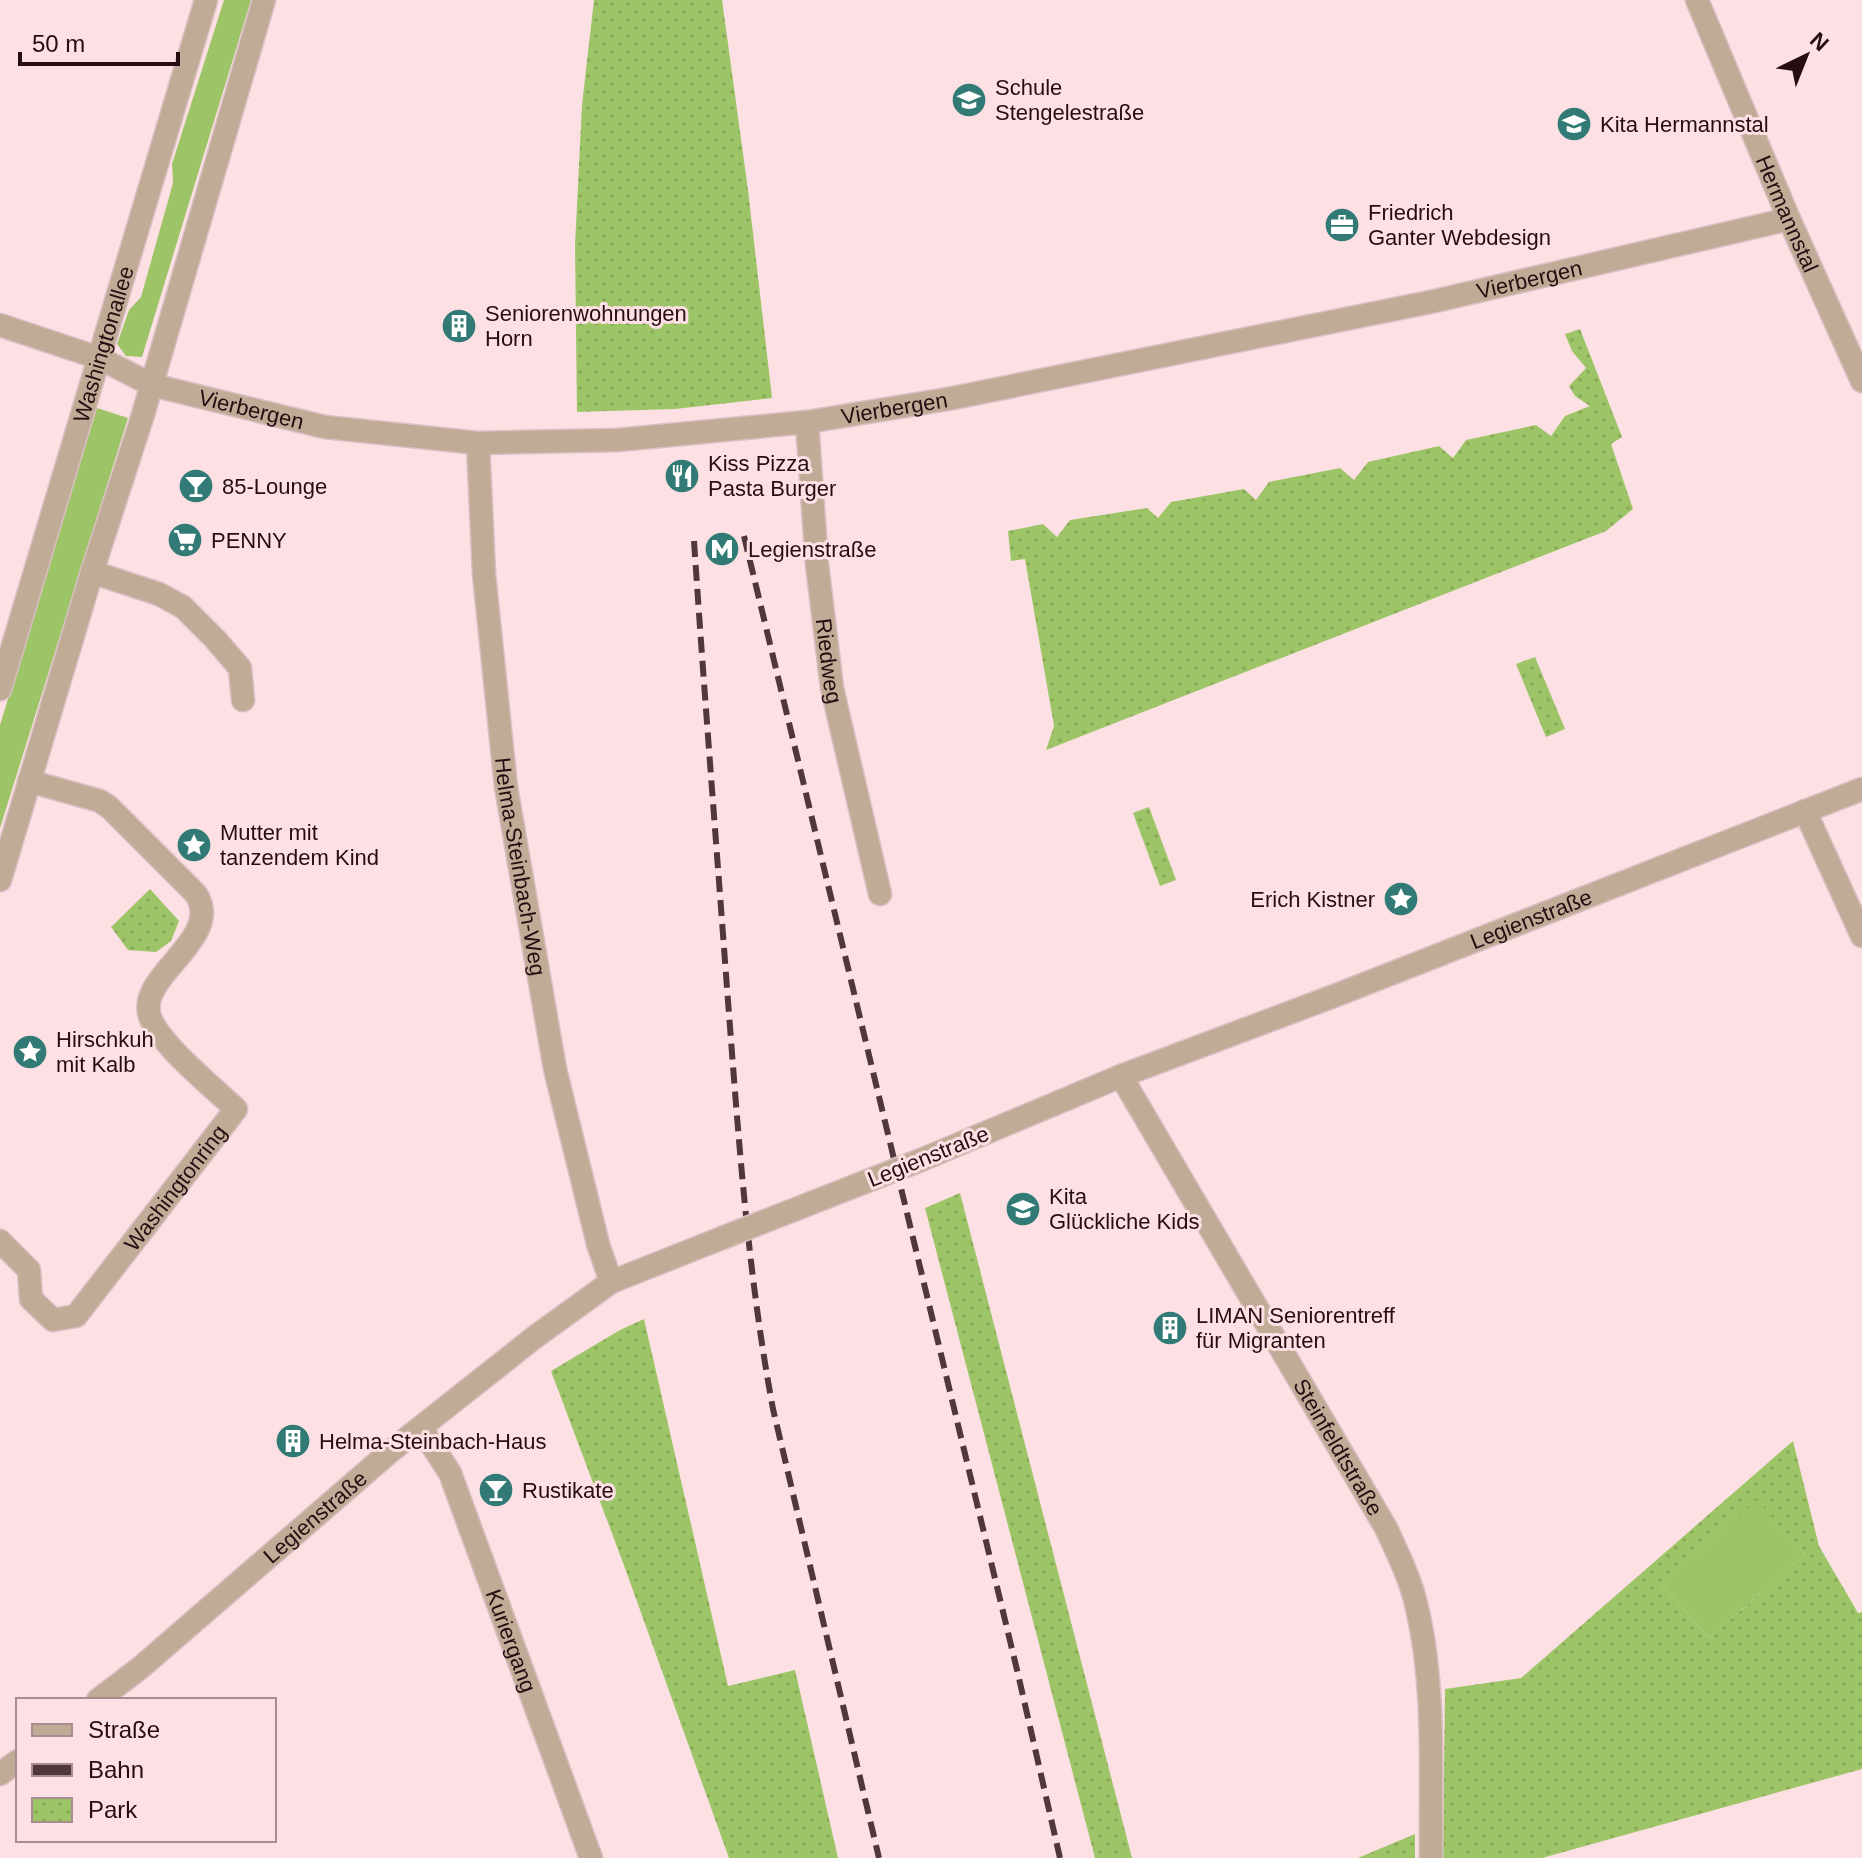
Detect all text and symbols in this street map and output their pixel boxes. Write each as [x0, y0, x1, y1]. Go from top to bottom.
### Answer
scale bar [20, 16, 178, 66]
north arrow [1766, 16, 1846, 96]
text: N [1805, 27, 1834, 56]
text: 50 m [32, 30, 85, 57]
place label: Schule Stengelestraße [995, 75, 1144, 125]
school or university icon: Schule Stengelestraße [950, 81, 988, 119]
school or university icon: Kita Hermannstal [1555, 105, 1593, 143]
place label: Kita Hermannstal [1600, 112, 1769, 137]
street label: Hermannstal [1751, 152, 1823, 276]
place label: Friedrich Ganter Webdesign [1368, 200, 1551, 250]
office icon: Friedrich Ganter Webdesign [1323, 206, 1361, 244]
street label: Vierbergen [1474, 255, 1585, 304]
street label: Washingtonallee [68, 263, 139, 425]
place label: Seniorenwohnungen Horn [485, 301, 687, 351]
building icon: Seniorenwohnungen Horn [440, 307, 478, 345]
street label: Vierbergen [196, 385, 306, 434]
street label: Vierbergen [839, 387, 949, 429]
place label: Kiss Pizza Pasta Burger [708, 451, 836, 501]
restaurant icon: Kiss Pizza Pasta Burger [663, 457, 701, 495]
bar icon: 85-Lounge [177, 467, 215, 505]
place label: 85-Lounge [222, 474, 327, 499]
supermarket icon: PENNY [166, 521, 204, 559]
place label: PENNY [211, 528, 287, 553]
metro station icon: Legienstraße [703, 530, 741, 568]
place label: Legienstraße [748, 537, 876, 562]
street label: Riedweg [811, 617, 847, 706]
street label: Helma-Steinbach-Weg [490, 756, 551, 978]
place label: Mutter mit tanzendem Kind [220, 820, 379, 870]
place icon: Mutter mit tanzendem Kind [175, 826, 213, 864]
place icon: Erich Kistner [1382, 880, 1420, 918]
street label: Legienstraße [1467, 884, 1596, 954]
place label: Erich Kistner [1250, 887, 1375, 912]
place label: Hirschkuh mit Kalb [56, 1027, 154, 1077]
place icon: Hirschkuh mit Kalb [11, 1033, 49, 1071]
street label: Washingtonring [119, 1120, 232, 1256]
street label: Legienstraße [864, 1121, 992, 1192]
place label: Kita Glückliche Kids [1049, 1184, 1199, 1234]
school or university icon: Kita Glückliche Kids [1004, 1190, 1042, 1228]
place label: LIMAN Seniorentreff für Migranten [1196, 1303, 1396, 1353]
building icon: LIMAN Seniorentreff für Migranten [1151, 1309, 1189, 1347]
street label: Steinfeldtstraße [1288, 1374, 1388, 1520]
building icon: Helma-Steinbach-Haus [274, 1422, 312, 1460]
place label: Helma-Steinbach-Haus [319, 1429, 546, 1454]
street label: Legienstraße [258, 1466, 372, 1569]
bar icon: Rustikate [477, 1471, 515, 1509]
place label: Rustikate [522, 1478, 614, 1503]
street label: Kuriergang [481, 1586, 541, 1696]
legend [16, 1698, 276, 1842]
text: Straße [88, 1716, 160, 1743]
text: Bahn [88, 1756, 144, 1783]
text: Park [88, 1796, 138, 1823]

